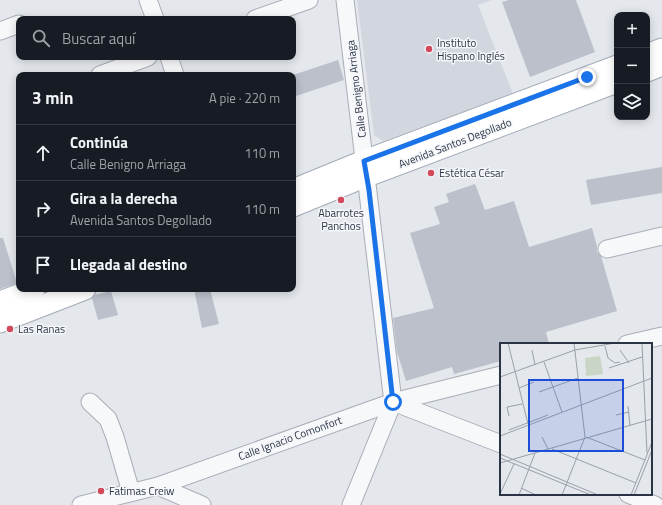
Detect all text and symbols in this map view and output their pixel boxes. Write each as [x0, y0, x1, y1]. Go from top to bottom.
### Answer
map controls [614, 12, 650, 120]
button: + [614, 12, 650, 48]
search box [16, 16, 296, 60]
icon: search [30, 27, 52, 49]
text: Buscar aquí [62, 27, 135, 50]
place label: Instituto Hispano Inglés [437, 35, 505, 64]
street label: Calle Benigno Arriaga [342, 39, 370, 139]
marker: Instituto Hispano Inglés [424, 44, 434, 54]
button: − [614, 48, 650, 84]
route end [578, 68, 596, 86]
button: layers [614, 84, 650, 120]
text: 3 min [32, 85, 73, 111]
text: A pie · 220 m [209, 88, 280, 108]
street label: Avenida Santos Degollado [396, 114, 514, 172]
text: Continúa [70, 131, 128, 154]
icon: ahead [32, 142, 54, 164]
text: 110 m [244, 143, 280, 163]
text: Calle Benigno Arriaga [70, 154, 186, 174]
place label: Estética César [439, 165, 505, 181]
marker: Estética César [426, 168, 436, 178]
text: Gira a la derecha [70, 187, 177, 210]
marker: Abarrotes Panchos [336, 195, 346, 205]
icon: right [32, 198, 54, 220]
text: 110 m [244, 199, 280, 219]
place label: Abarrotes Panchos [318, 205, 364, 234]
text: Avenida Santos Degollado [70, 210, 212, 230]
text: Llegada al destino [70, 253, 187, 276]
icon: arrive [32, 254, 54, 276]
place label: Las Ranas [18, 321, 65, 337]
marker: Las Ranas [5, 324, 15, 334]
inset map [500, 343, 652, 495]
route start [384, 393, 402, 411]
street label: Calle Ignacio Comonfort [236, 412, 344, 464]
place label: Fatimas Creiw [109, 483, 175, 499]
marker: Fatimas Creiw [96, 486, 106, 496]

